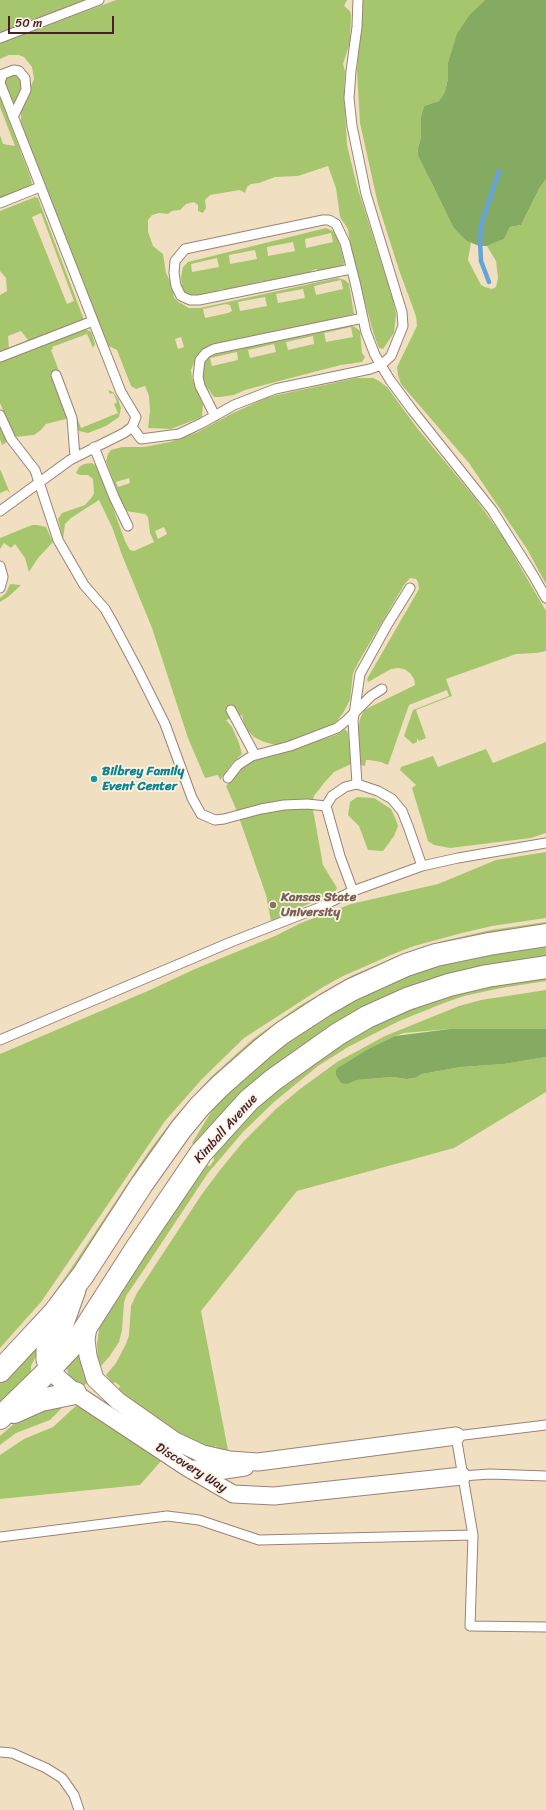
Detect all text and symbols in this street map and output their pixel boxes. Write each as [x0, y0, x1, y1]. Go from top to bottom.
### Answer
scale bar [10, 8, 116, 34]
text: 50 m [15, 12, 42, 34]
place label: Bilbrey Family Event Center [102, 764, 184, 795]
marker: Bilbrey Family Event Center [89, 774, 99, 784]
place label: Kansas State University [281, 890, 356, 921]
marker: Kansas State University [268, 900, 278, 910]
street label: Kimball Avenue [191, 1091, 261, 1167]
street label: Discovery Way [152, 1440, 230, 1496]

